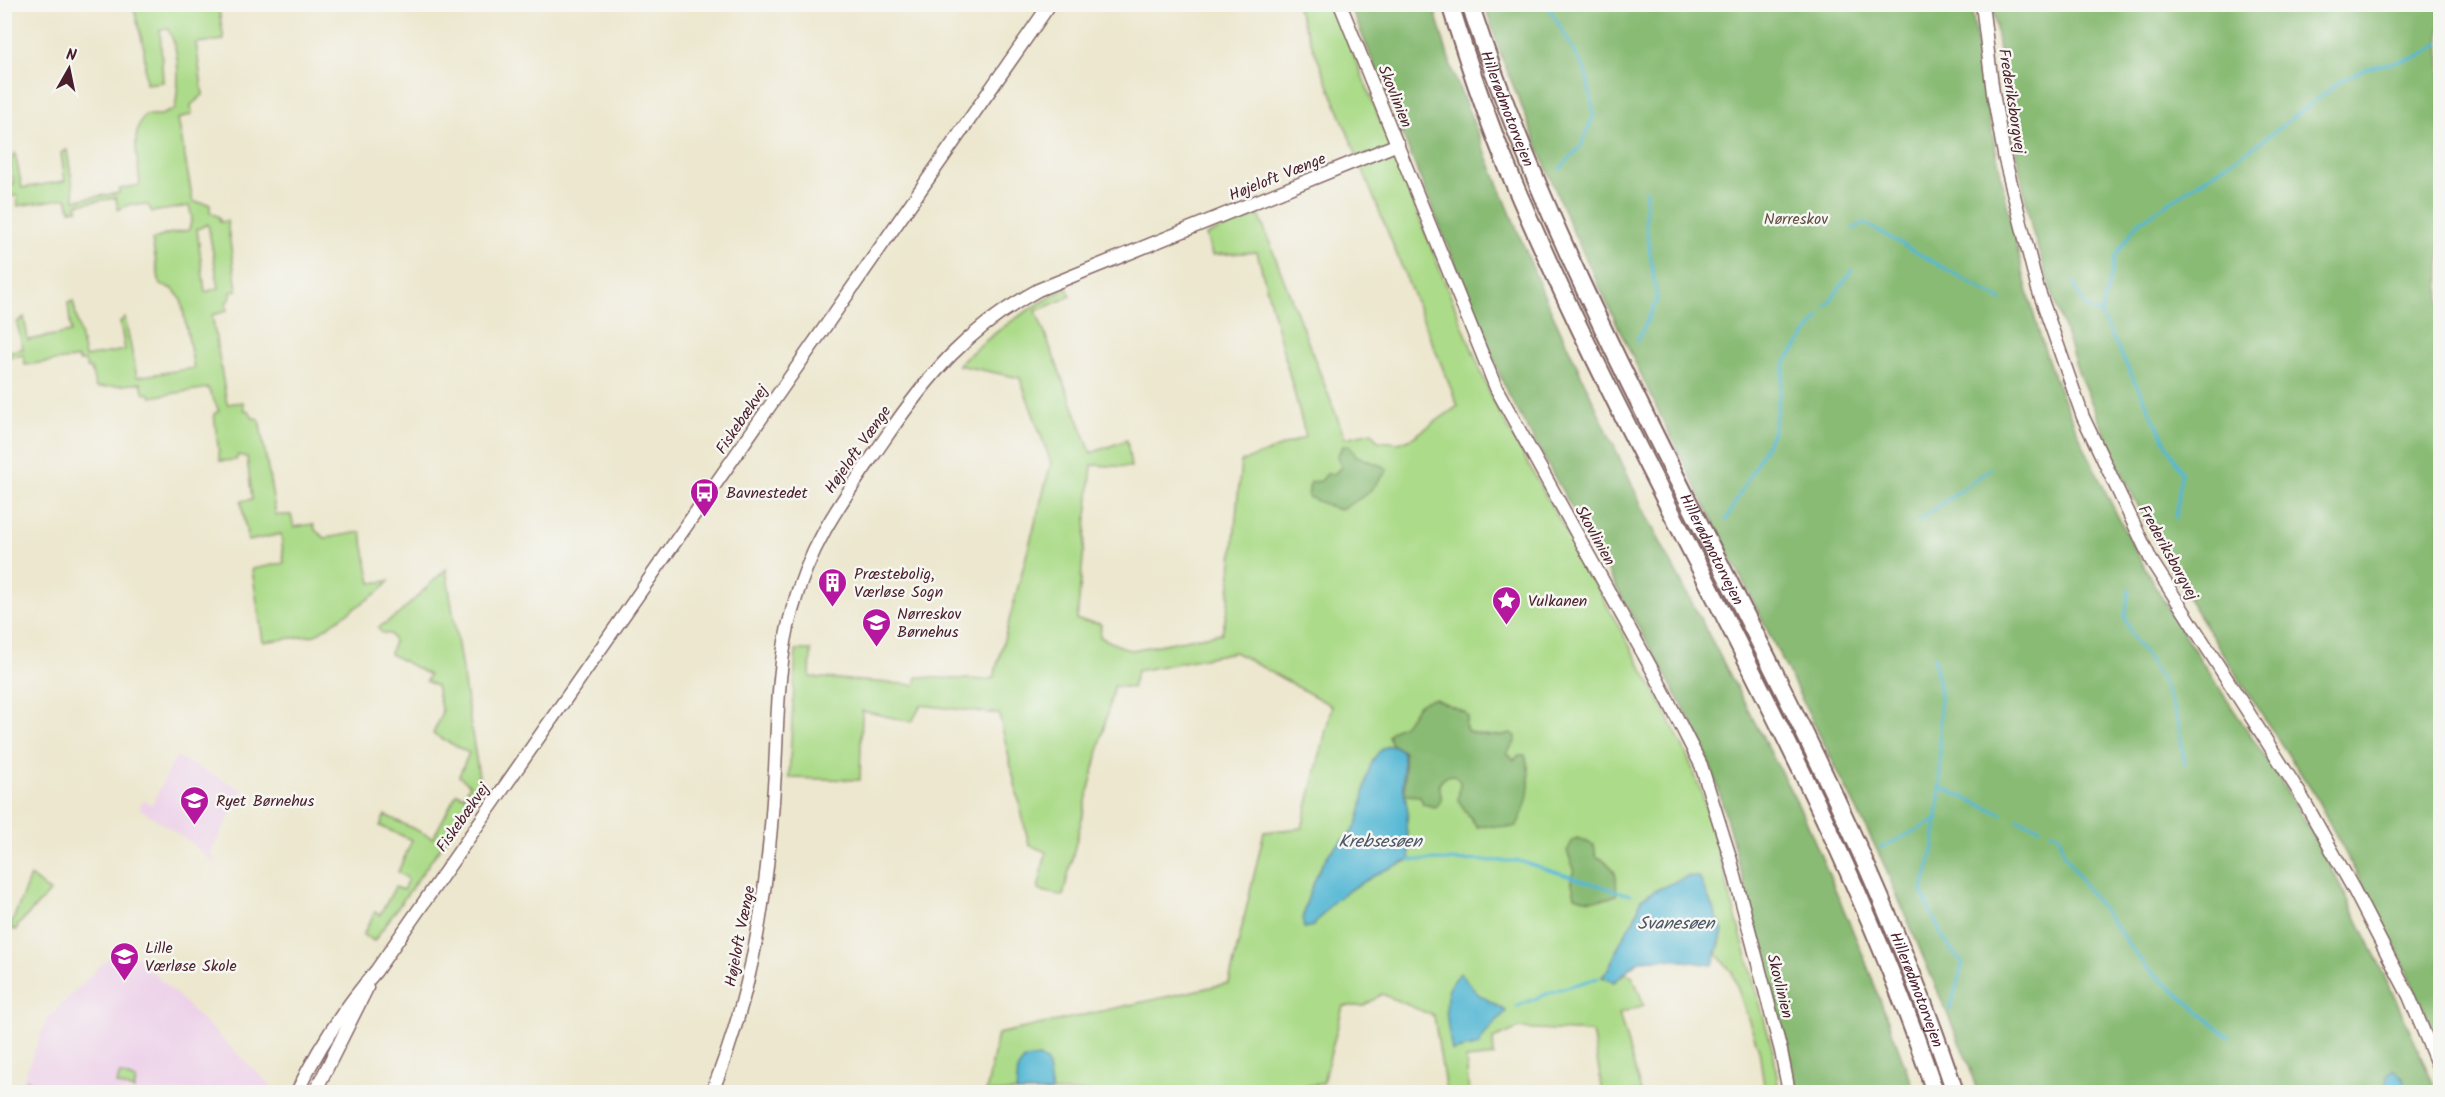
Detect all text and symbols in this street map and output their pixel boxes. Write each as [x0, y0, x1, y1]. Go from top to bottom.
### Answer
north arrow [39, 39, 99, 99]
text: N [64, 43, 78, 69]
street label: Hillerødmotorvejen [1473, 47, 1540, 171]
street label: Frederiksborgvej [1991, 47, 2032, 156]
street label: Skovlinien [1371, 61, 1419, 132]
street label: Højeloft Vænge [1225, 147, 1330, 208]
park label: Nørreskov [1764, 207, 1828, 232]
street label: Fiskebækvej [710, 379, 775, 460]
street label: Højeloft Vænge [818, 401, 898, 499]
bus stop icon: Bavnestedet [689, 476, 721, 518]
place label: Bavnestedet [726, 481, 809, 506]
street label: Hillerødmotorvejen [1672, 489, 1750, 610]
street label: Frederiksborgvej [2131, 500, 2205, 606]
street label: Skovlinien [1568, 501, 1622, 571]
place label: Præstebolig, Værløse Sogn [854, 562, 943, 605]
building icon: Præstebolig, Værløse Sogn [817, 566, 849, 608]
place icon: Vulkanen [1491, 584, 1523, 626]
place label: Vulkanen [1528, 589, 1587, 614]
place label: Nørreskov Børnehus [897, 602, 962, 645]
school or university icon: Nørreskov Børnehus [860, 606, 892, 648]
street label: Fiskebækvej [430, 777, 497, 858]
school or university icon: Ryet Børnehus [179, 784, 211, 826]
place label: Ryet Børnehus [216, 789, 314, 814]
water label: Krebsesøen [1338, 828, 1423, 857]
street label: Højeloft Vænge [718, 883, 763, 989]
water label: Svanesøen [1638, 910, 1716, 939]
street label: Hillerødmotorvejen [1882, 928, 1950, 1051]
place label: Lille Værløse Skole [145, 936, 237, 979]
school or university icon: Lille Værløse Skole [108, 940, 140, 982]
street label: Skovlinien [1759, 951, 1800, 1021]

